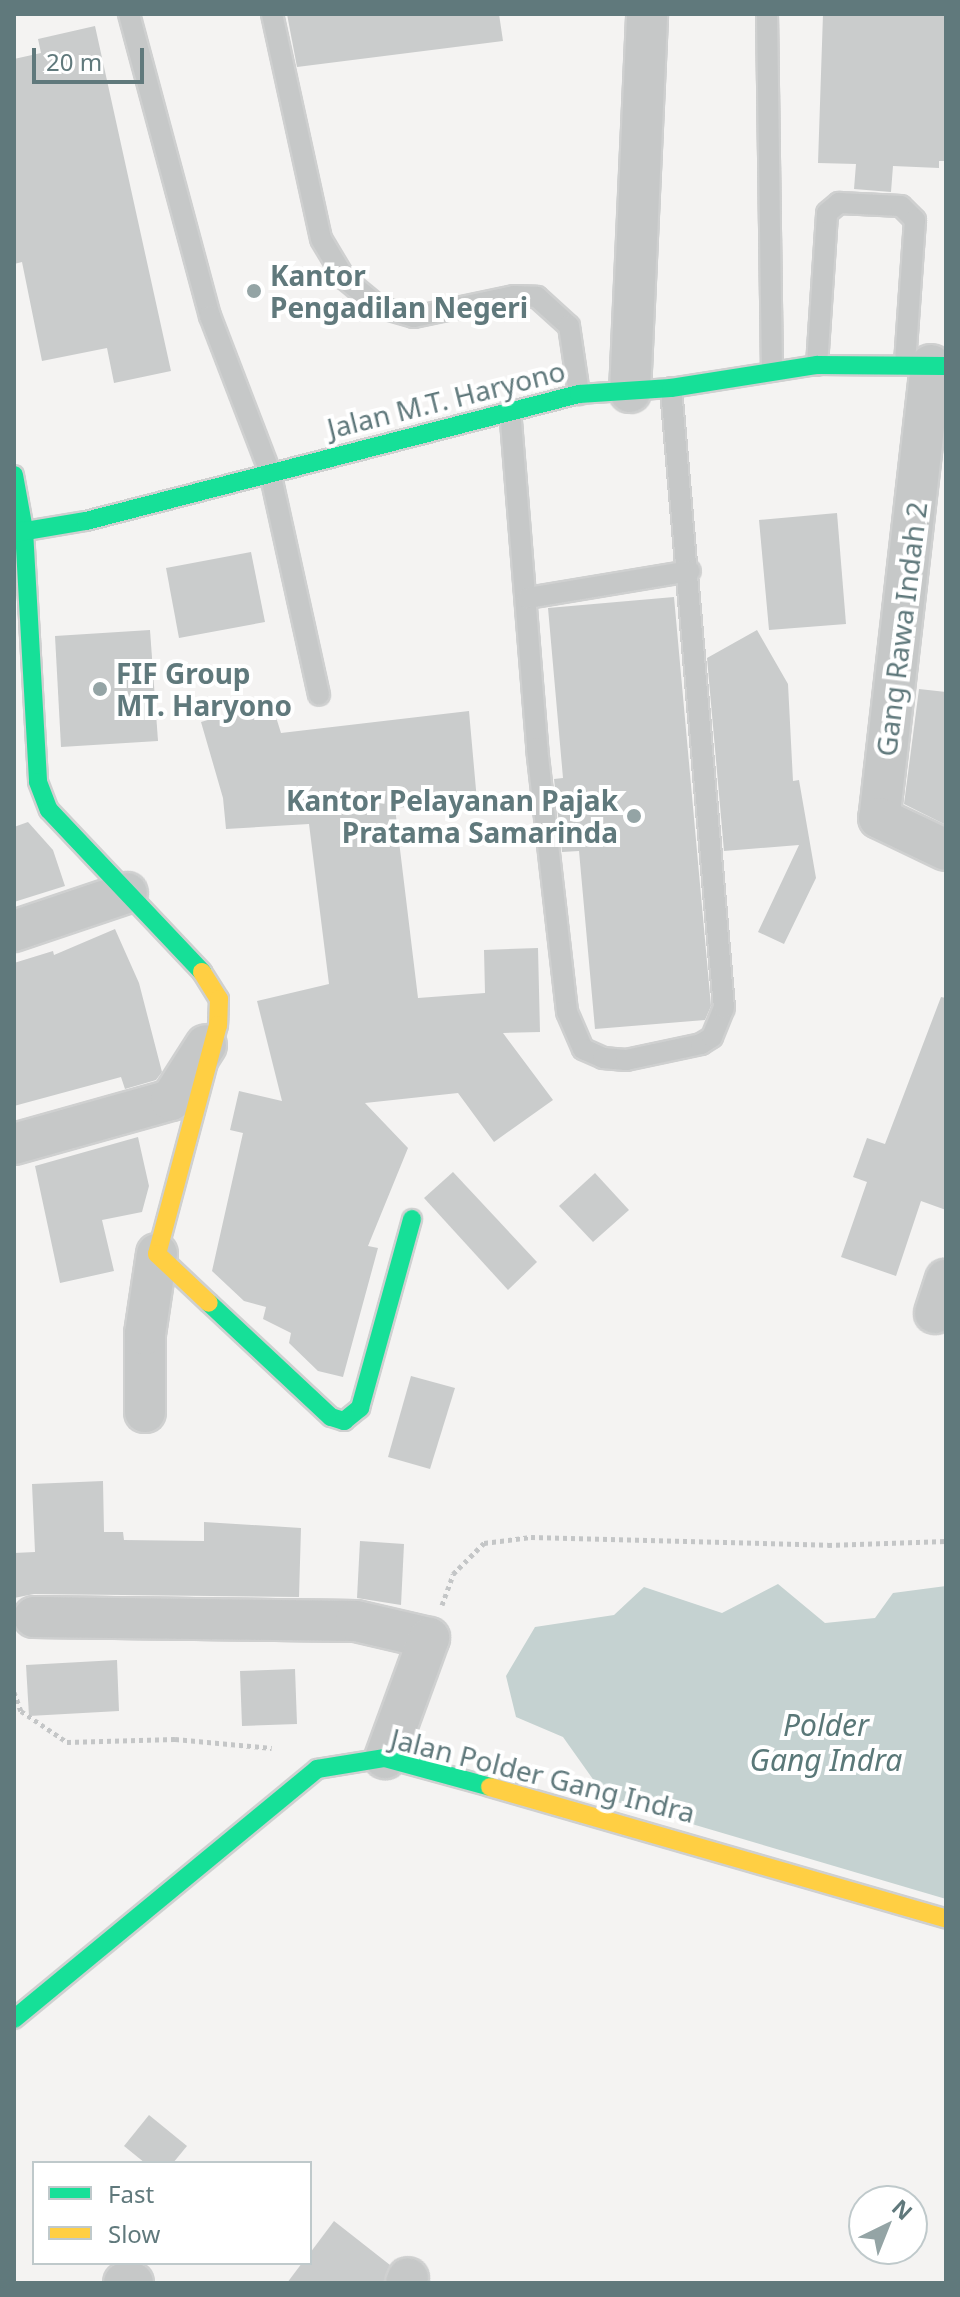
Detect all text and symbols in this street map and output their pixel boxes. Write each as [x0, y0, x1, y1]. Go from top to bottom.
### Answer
scale bar [36, 32, 148, 82]
text: 20 m [46, 45, 102, 78]
place label: Kantor Pengadilan Negeri [270, 258, 528, 324]
marker: Kantor Pengadilan Negeri [245, 282, 263, 300]
street label: Jalan M.T. Haryono [324, 353, 568, 445]
street label: Gang Rawa Indah 2 [869, 500, 933, 758]
place label: FIF Group MT. Haryono [116, 656, 292, 722]
marker: FIF Group MT. Haryono [91, 680, 109, 698]
place label: Kantor Pelayanan Pajak Pratama Samarinda [286, 783, 618, 849]
marker: Kantor Pelayanan Pajak Pratama Samarinda [625, 807, 643, 825]
water label: Polder Gang Indra [750, 1707, 902, 1778]
street label: Jalan Polder Gang Indra [387, 1721, 699, 1829]
legend [32, 2161, 312, 2265]
text: Fast [108, 2177, 154, 2210]
north arrow [848, 2185, 928, 2265]
text: N [886, 2192, 920, 2226]
text: Slow [108, 2217, 160, 2250]

